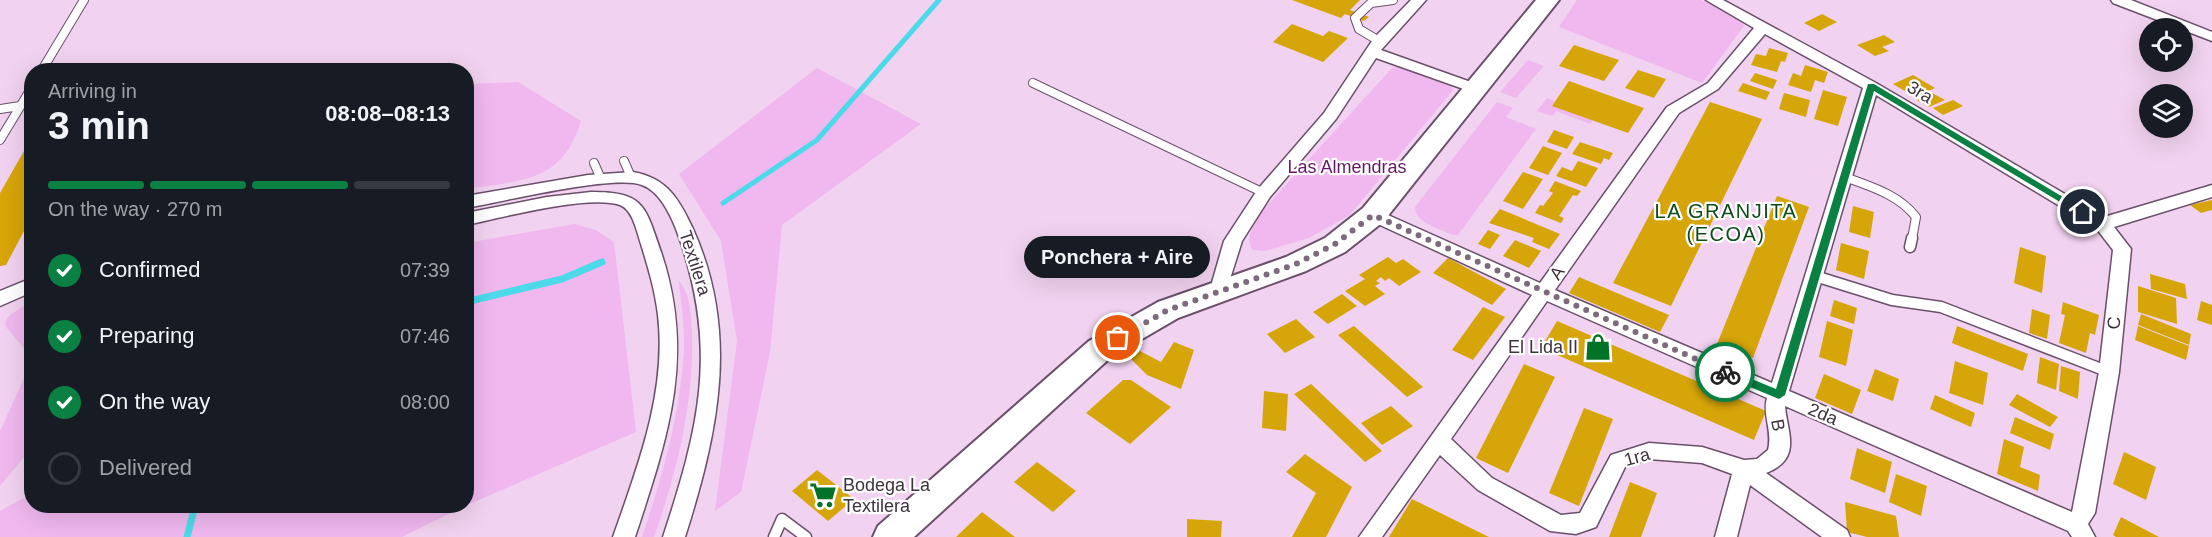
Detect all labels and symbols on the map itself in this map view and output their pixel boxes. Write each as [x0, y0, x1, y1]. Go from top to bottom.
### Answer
street label: 3ra [1904, 77, 1937, 108]
park label: Las Almendras [1287, 157, 1407, 177]
pin [2057, 186, 2108, 237]
district label: LA GRANJITA (ECOA) [1655, 200, 1797, 245]
street label: Textilera [675, 228, 715, 299]
callout: Ponchera + Aire [1025, 236, 1211, 278]
street label: A [1545, 262, 1569, 284]
pin [1092, 312, 1143, 363]
street label: C [2103, 315, 2125, 331]
shop icon: El Lida II [1583, 332, 1613, 362]
place label: El Lida II [1508, 337, 1578, 357]
courier [1695, 342, 1755, 402]
street label: 2da [1805, 399, 1842, 429]
street label: B [1767, 417, 1789, 433]
street label: 1ra [1622, 444, 1653, 470]
place label: Bodega La Textilera [843, 475, 931, 516]
supermarket icon: Bodega La Textilera [808, 480, 838, 510]

